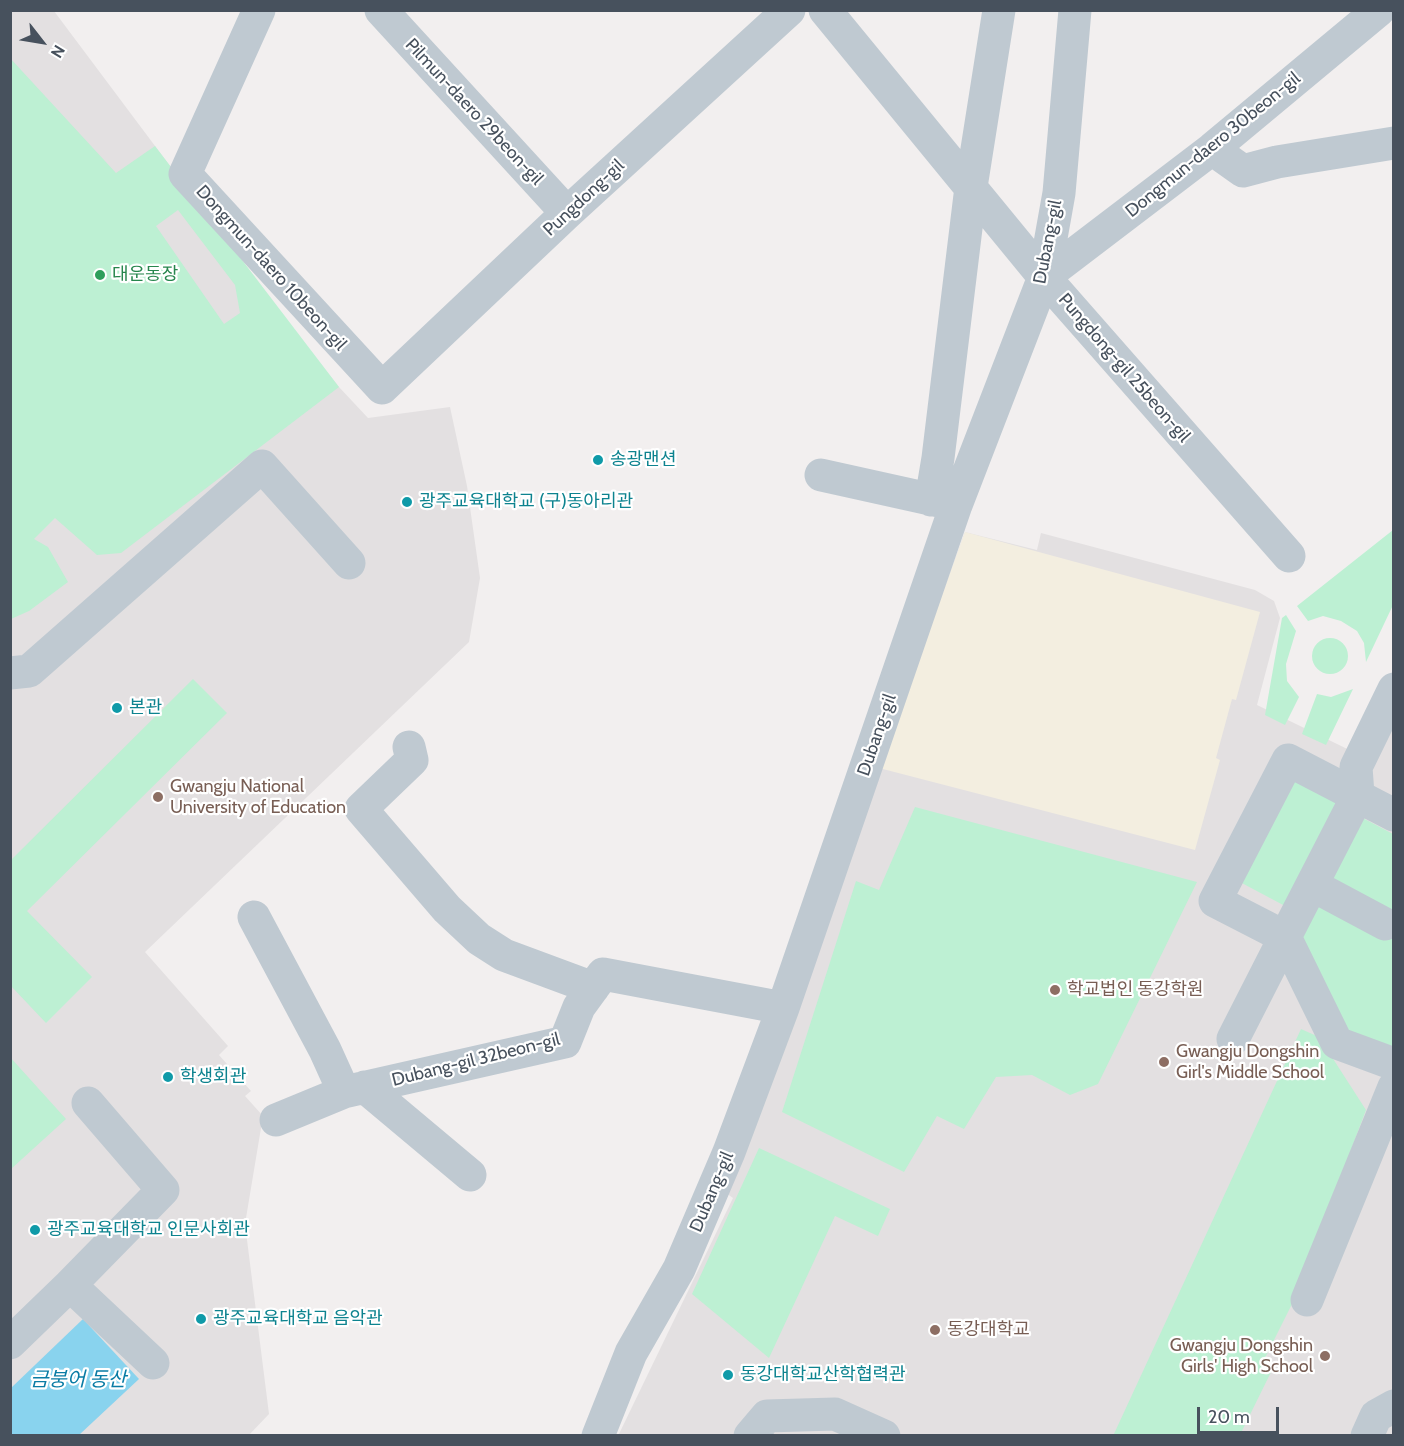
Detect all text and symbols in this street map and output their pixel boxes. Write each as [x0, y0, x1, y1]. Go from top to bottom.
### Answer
north arrow [12, 12, 72, 72]
street label: Pilmun-daero 29beon-gil [401, 34, 547, 190]
text: N [47, 42, 69, 61]
street label: Dongmun-daero 30beon-gil [1121, 68, 1305, 222]
street label: Pungdong-gil [539, 155, 629, 241]
street label: Dongmun-daero 10beon-gil [191, 181, 351, 355]
street label: Dubang-gil [1029, 198, 1067, 286]
place label: 대운동장 [112, 264, 178, 286]
marker: 대운동장 [93, 268, 107, 282]
street label: Pungdong-gil 25beon-gil [1054, 289, 1194, 447]
place label: 송광맨션 [610, 449, 676, 471]
marker: 송광맨션 [591, 453, 605, 467]
place label: 광주교육대학교 (구)동아리관 [419, 491, 633, 513]
marker: 광주교육대학교 (구)동아리관 [400, 495, 414, 509]
street label: Dubang-gil [853, 691, 901, 779]
place label: 본관 [129, 697, 162, 719]
marker: 본관 [110, 701, 124, 715]
place label: Gwangju National University of Education [170, 776, 346, 818]
marker: Gwangju National University of Education [151, 790, 165, 804]
place label: 학교법인 동강학원 [1067, 979, 1204, 1001]
marker: 학교법인 동강학원 [1048, 983, 1062, 997]
street label: Dubang-gil 32beon-gil [390, 1029, 562, 1091]
place label: Gwangju Dongshin Girl's Middle School [1176, 1041, 1324, 1084]
marker: Gwangju Dongshin Girl's Middle School [1157, 1055, 1171, 1069]
place label: 학생회관 [180, 1066, 246, 1088]
marker: 학생회관 [161, 1070, 175, 1084]
street label: Dubang-gil [685, 1149, 739, 1235]
place label: 광주교육대학교 인문사회관 [47, 1219, 250, 1241]
marker: 광주교육대학교 인문사회관 [28, 1223, 42, 1237]
place label: 광주교육대학교 음악관 [213, 1308, 383, 1330]
marker: 광주교육대학교 음악관 [194, 1312, 208, 1326]
place label: 동강대학교 [947, 1319, 1030, 1341]
marker: 동강대학교 [928, 1323, 942, 1337]
place label: Gwangju Dongshin Girls' High School [1170, 1335, 1313, 1378]
marker: Gwangju Dongshin Girls' High School [1318, 1349, 1332, 1363]
place label: 동강대학교산학협력관 [740, 1364, 906, 1386]
water label: 금붕어 동산 [30, 1368, 126, 1392]
marker: 동강대학교산학협력관 [721, 1368, 735, 1382]
scale bar [1200, 1395, 1282, 1433]
text: 20 m [1208, 1406, 1250, 1428]

